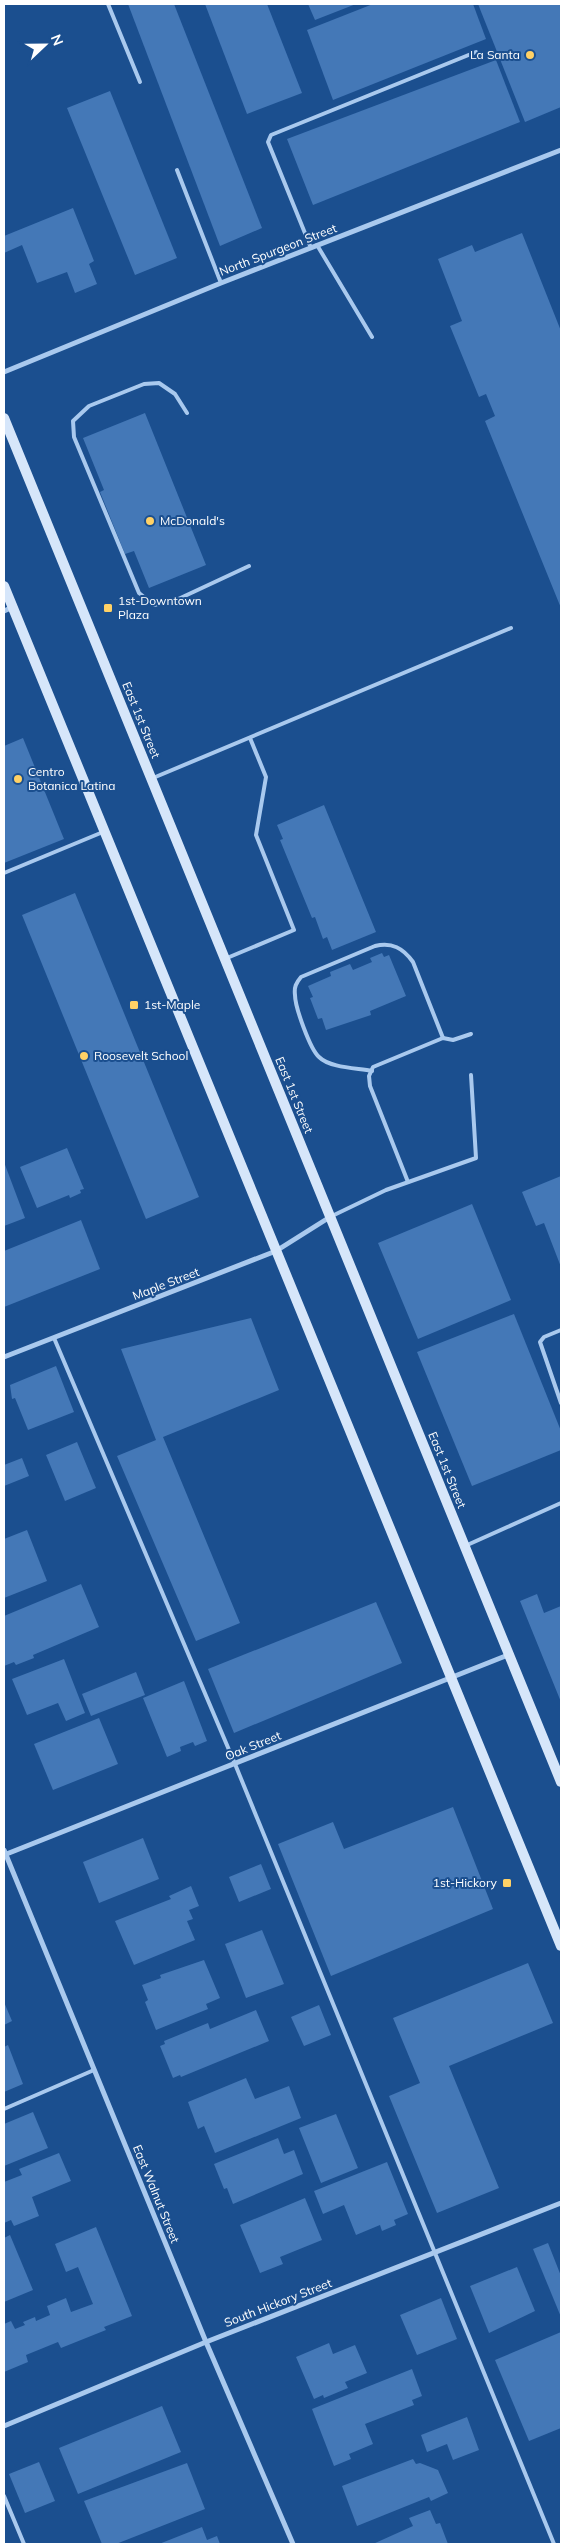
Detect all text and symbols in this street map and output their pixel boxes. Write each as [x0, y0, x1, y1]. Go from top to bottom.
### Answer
north arrow [20, 20, 70, 70]
text: N [47, 32, 67, 48]
place label: La Santa [470, 47, 520, 62]
marker: La Santa [524, 49, 536, 61]
street label: North Spurgeon Street [217, 220, 339, 279]
place label: McDonald's [160, 513, 225, 528]
marker: McDonald's [144, 515, 156, 527]
place label: 1st-Downtown Plaza [118, 593, 202, 622]
marker: 1st-Downtown Plaza [102, 602, 114, 614]
street label: East 1st Street [119, 679, 164, 760]
place label: Centro Botanica Latina [28, 764, 116, 793]
marker: Centro Botanica Latina [12, 773, 24, 785]
place label: 1st-Maple [144, 997, 200, 1012]
marker: 1st-Maple [128, 999, 140, 1011]
place label: Roosevelt School [94, 1048, 188, 1063]
marker: Roosevelt School [78, 1050, 90, 1062]
street label: East 1st Street [272, 1054, 317, 1135]
street label: Maple Street [130, 1264, 201, 1303]
street label: East 1st Street [425, 1429, 470, 1510]
street label: Oak Street [223, 1728, 283, 1764]
place label: 1st-Hickory [433, 1875, 498, 1890]
marker: 1st-Hickory [501, 1877, 513, 1889]
street label: East Walnut Street [130, 2143, 183, 2245]
street label: South Hickory Street [222, 2275, 334, 2330]

